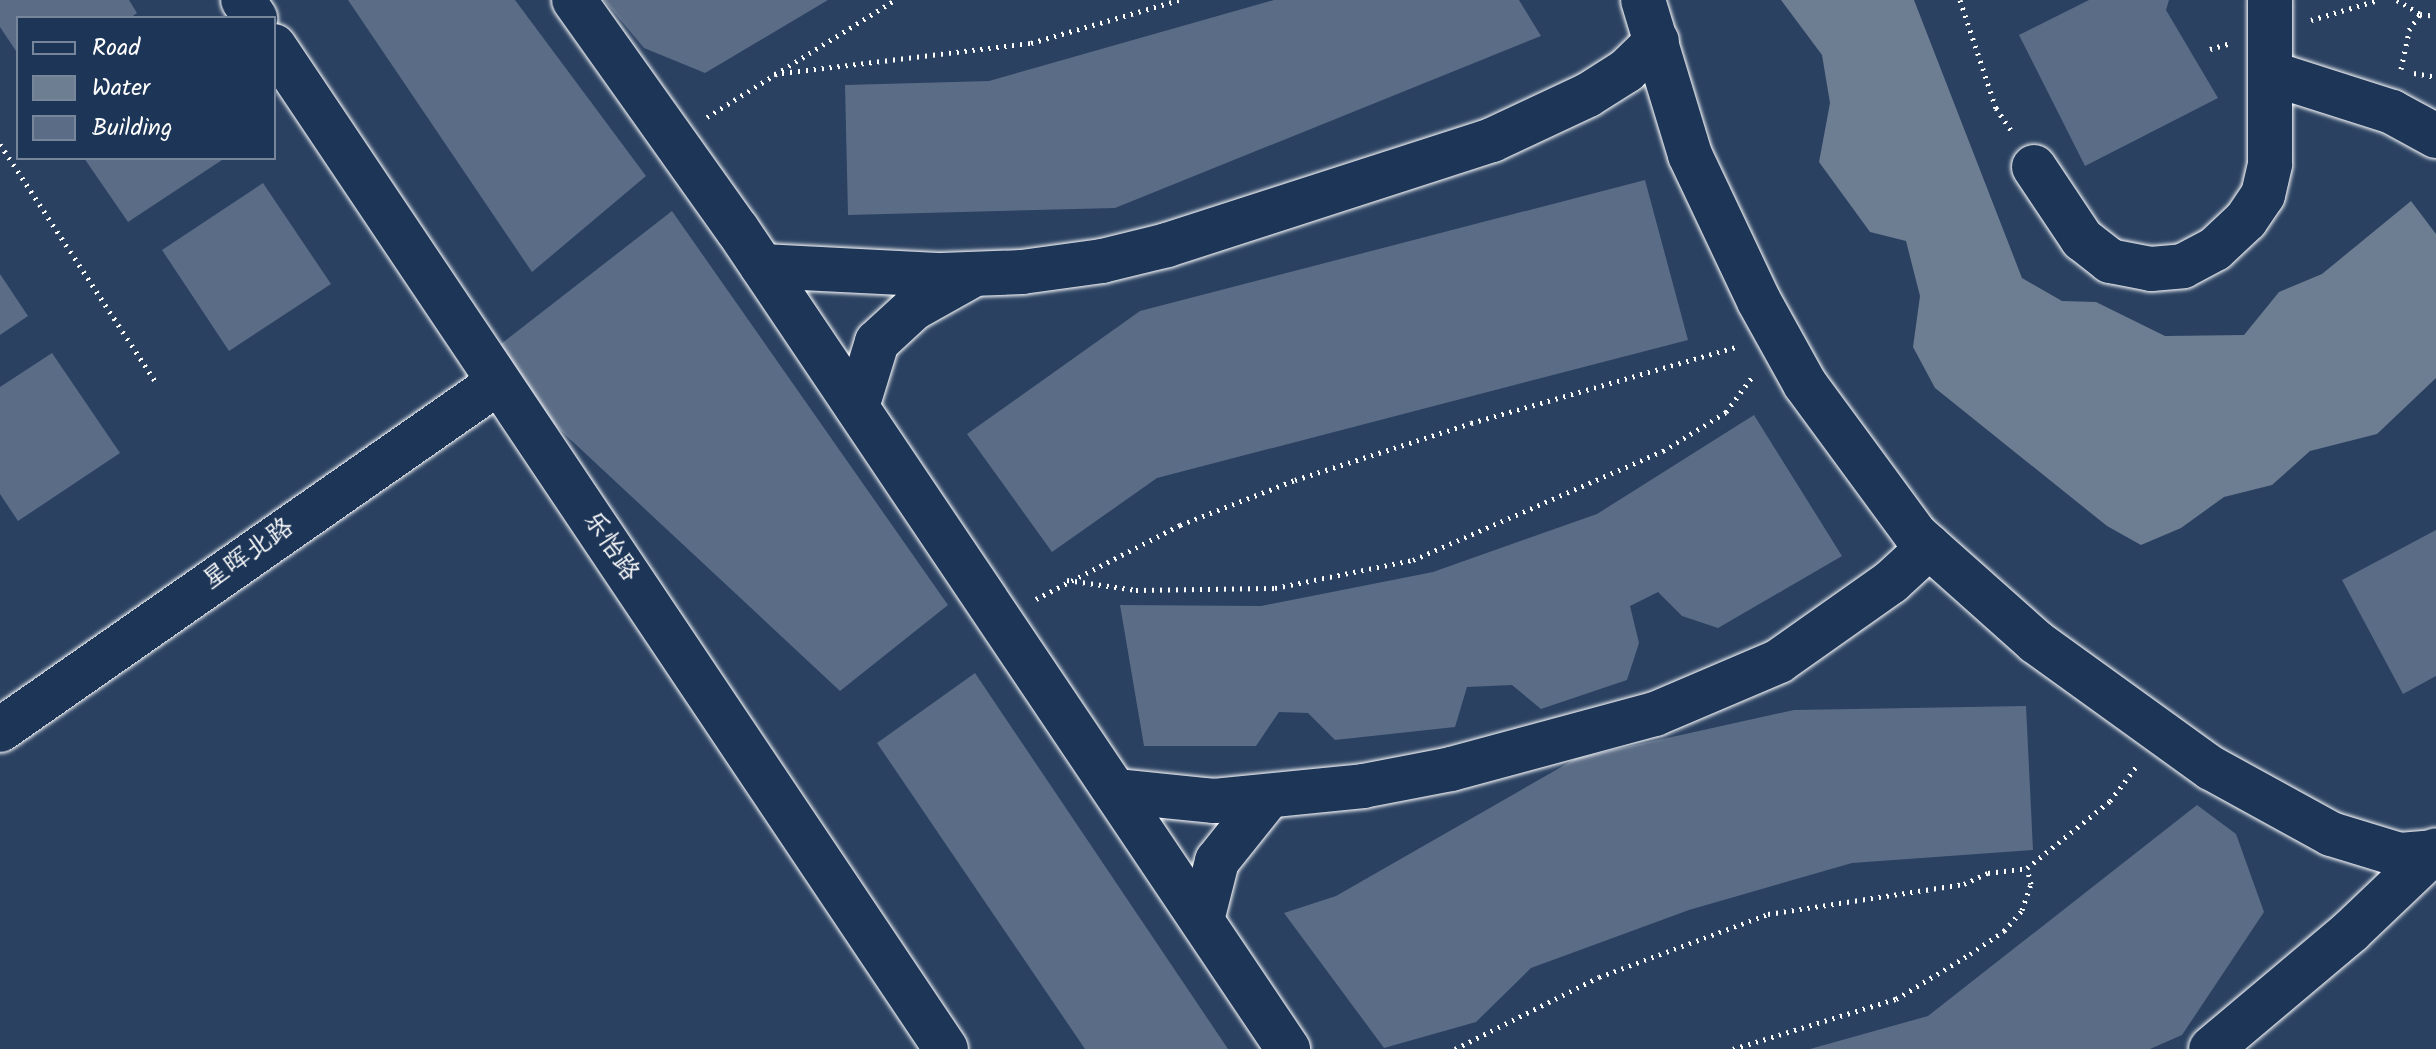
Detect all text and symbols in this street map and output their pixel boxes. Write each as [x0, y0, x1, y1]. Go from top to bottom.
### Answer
legend [16, 16, 276, 160]
text: Road [92, 29, 140, 68]
text: Water [92, 69, 150, 108]
text: Building [92, 109, 172, 148]
street label: 乐怡路 [575, 506, 645, 588]
street label: 星晖北路 [197, 512, 301, 598]

